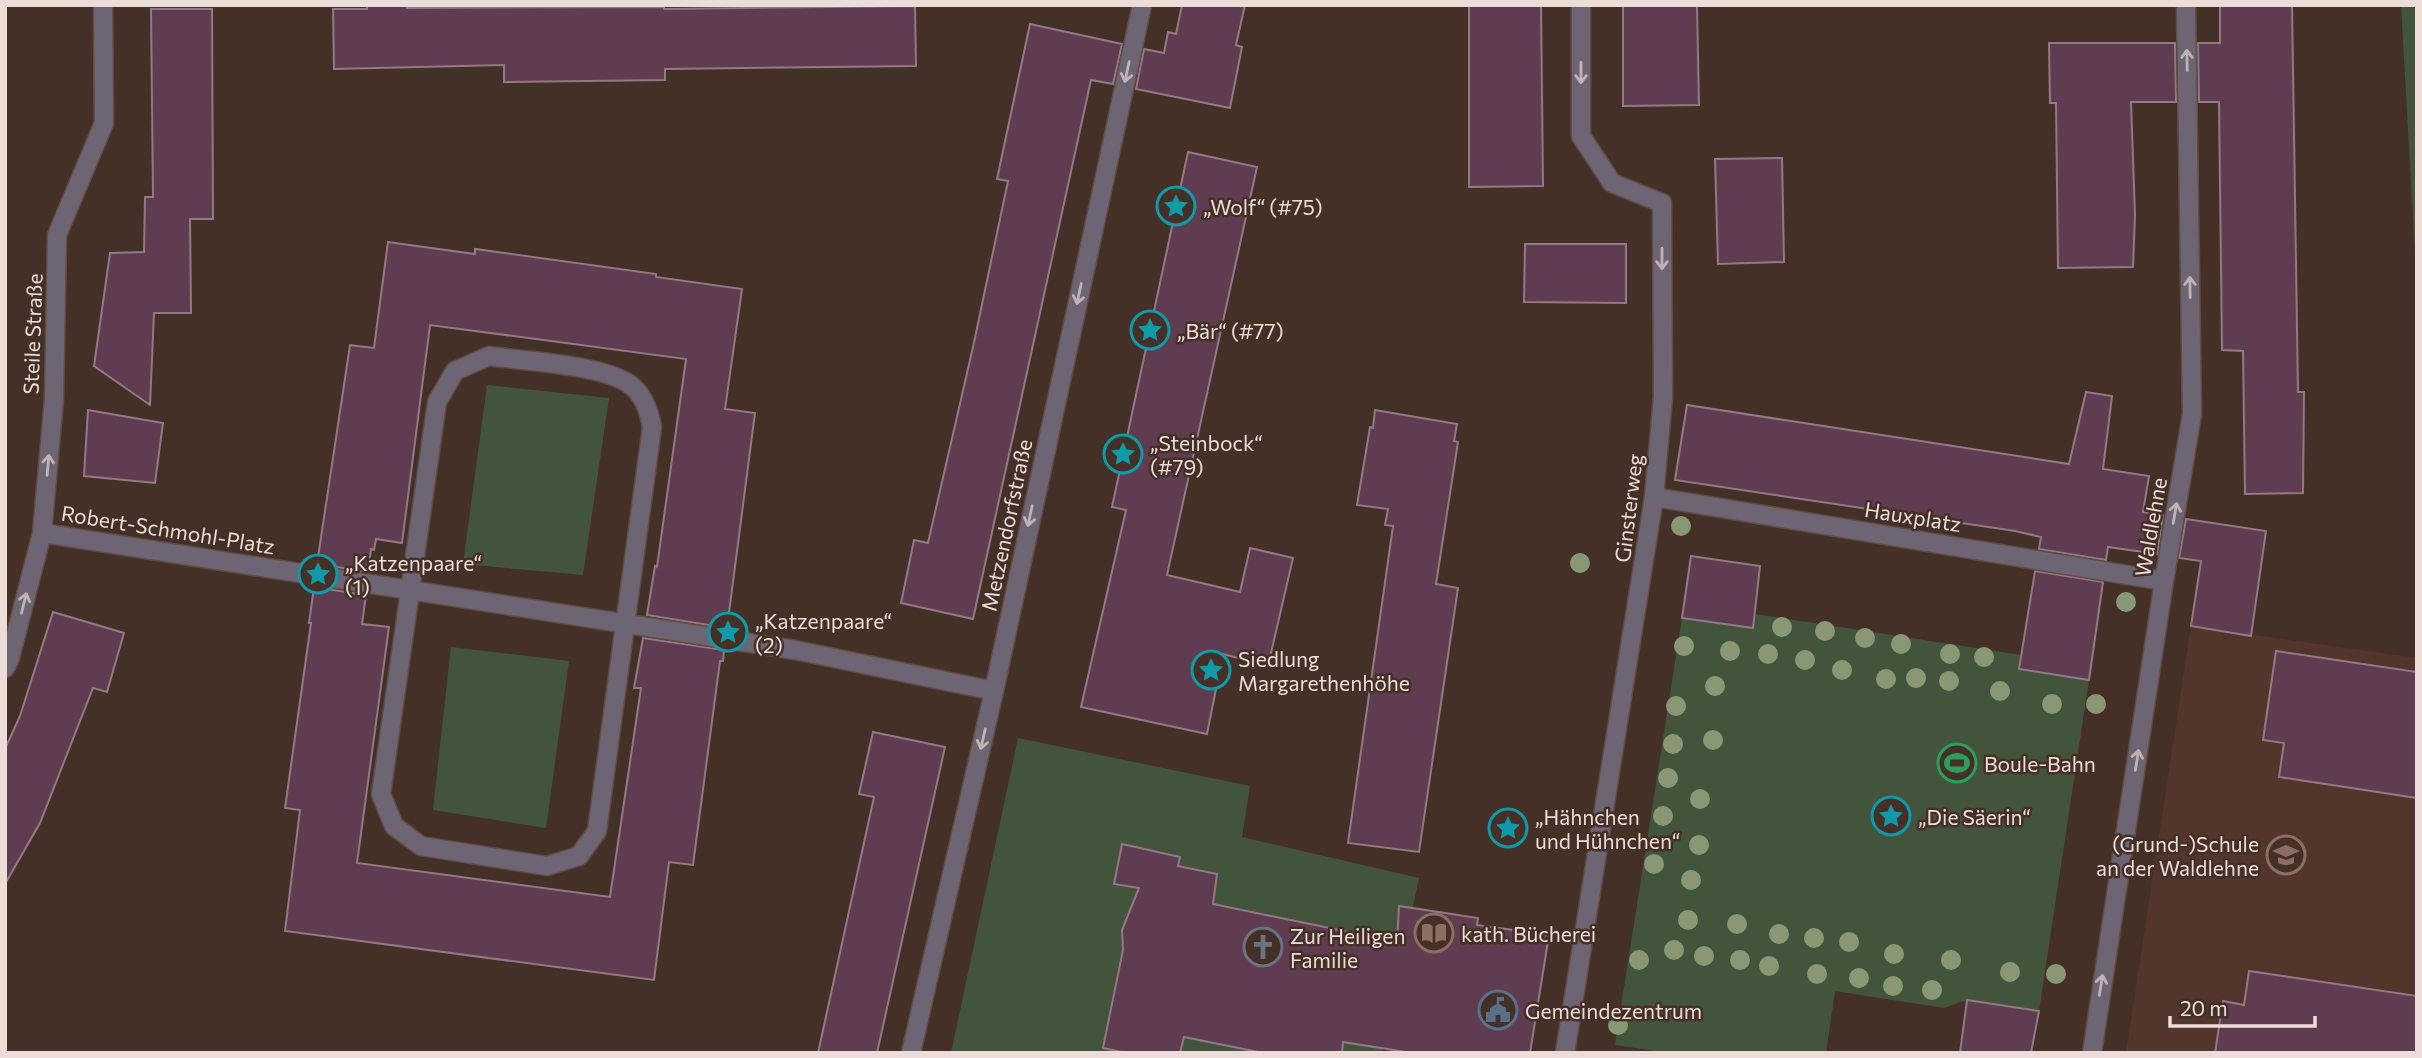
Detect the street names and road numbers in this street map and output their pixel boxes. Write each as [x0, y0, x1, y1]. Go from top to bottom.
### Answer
street label: Steile Straße [17, 273, 47, 395]
street label: Metzendorfstraße [976, 437, 1036, 613]
street label: Ginsterweg [1609, 452, 1647, 564]
street label: Waldlehne [2129, 475, 2171, 579]
street label: Hauxplatz [1863, 496, 1963, 536]
street label: Robert-Schmohl-Platz [60, 500, 276, 558]

